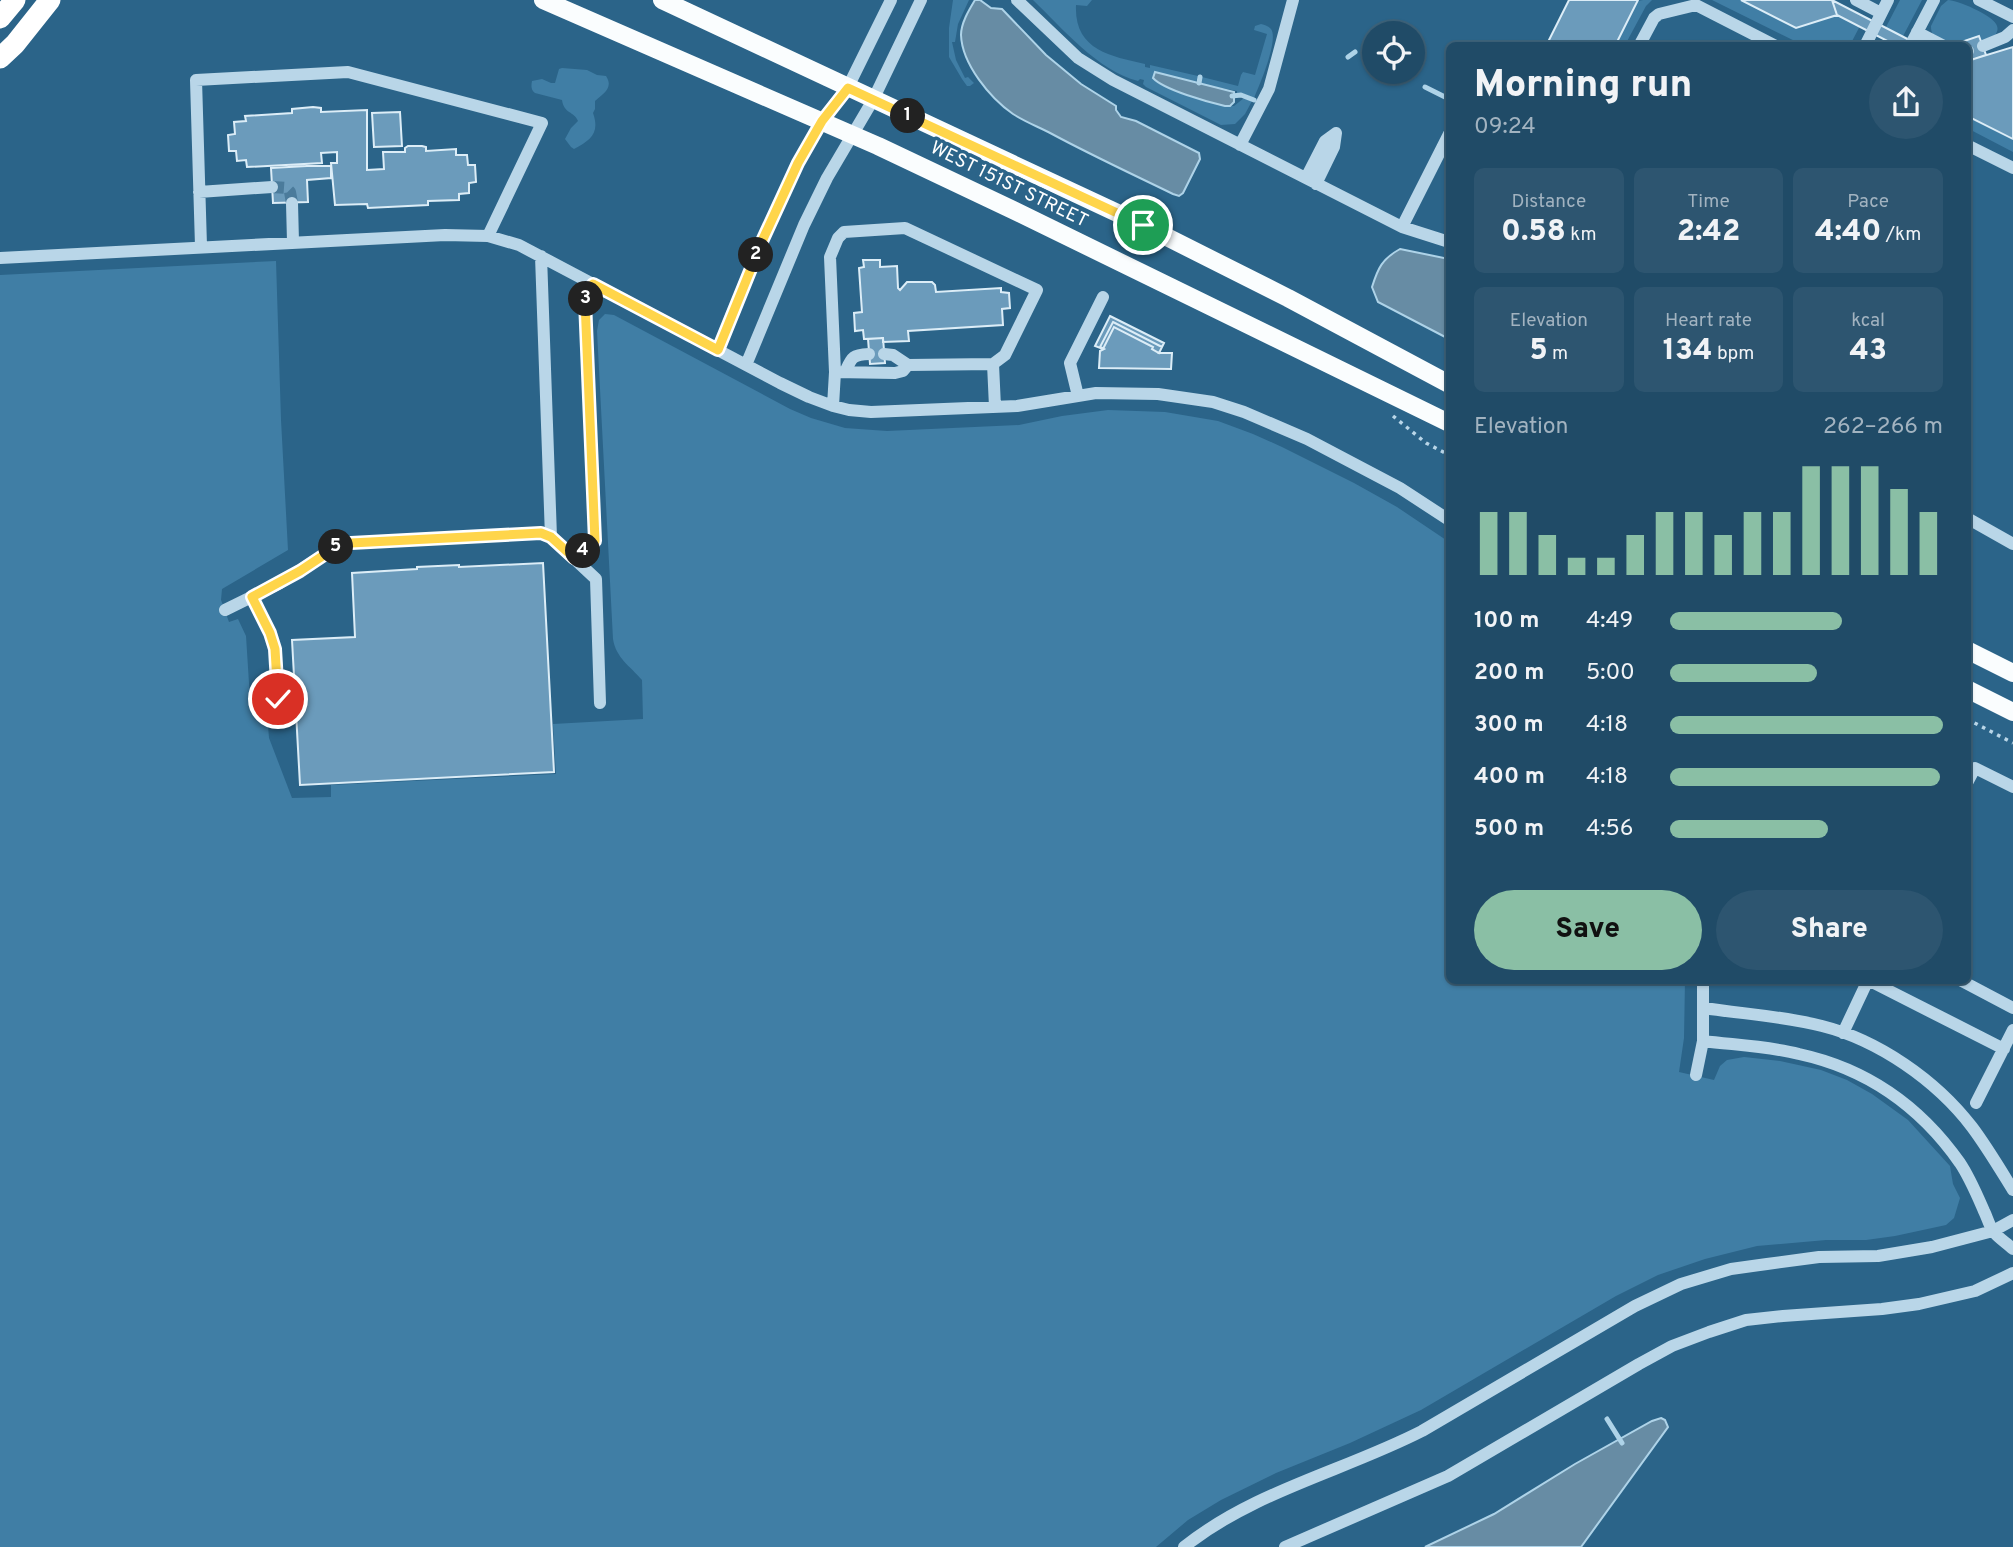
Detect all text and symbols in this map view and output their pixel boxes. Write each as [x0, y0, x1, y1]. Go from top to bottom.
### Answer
map controls [1362, 21, 1425, 84]
button: locate [1362, 21, 1425, 84]
text: Morning run [1474, 62, 1692, 111]
button: share [1869, 65, 1943, 139]
pin: 1 [890, 99, 926, 134]
text: 1 [904, 103, 911, 127]
text: 09:24 [1474, 113, 1536, 142]
street label: WEST 151ST STREET [926, 136, 1092, 234]
text: Distance [1512, 190, 1586, 214]
text: Time [1687, 190, 1730, 214]
text: Pace [1847, 190, 1889, 214]
pin [1113, 195, 1173, 255]
icon: arrive [1124, 206, 1162, 244]
text: 0.58 [1501, 214, 1566, 251]
text: 2:42 [1677, 214, 1740, 251]
text: 4:40 [1815, 214, 1881, 251]
text: km [1566, 223, 1597, 247]
text: /km [1881, 223, 1921, 247]
pin: 2 [738, 238, 774, 272]
text: 2 [750, 242, 761, 266]
pin: 3 [568, 282, 604, 316]
text: 3 [580, 286, 591, 310]
text: Elevation [1510, 309, 1588, 333]
text: Heart rate [1665, 309, 1752, 333]
text: kcal [1851, 309, 1885, 333]
text: 5 [1529, 333, 1548, 370]
text: 134 [1663, 333, 1712, 370]
text: 43 [1849, 333, 1887, 370]
text: m [1548, 342, 1568, 366]
text: bpm [1712, 342, 1754, 366]
text: Elevation [1474, 413, 1569, 442]
text: 262–266 m [1823, 413, 1943, 442]
pin: 5 [318, 530, 354, 564]
text: 5 [330, 534, 341, 558]
pin: 4 [566, 534, 600, 568]
text: 4 [576, 538, 589, 562]
text: 100 m [1474, 607, 1539, 636]
text: 4:49 [1586, 607, 1633, 636]
text: 200 m [1474, 659, 1544, 688]
text: 5:00 [1586, 659, 1635, 688]
pin [248, 669, 308, 729]
icon: check [259, 680, 297, 718]
text: 300 m [1474, 711, 1544, 740]
text: 4:18 [1586, 711, 1628, 740]
text: 400 m [1474, 763, 1545, 792]
text: 4:18 [1586, 763, 1628, 792]
text: 500 m [1474, 815, 1544, 844]
text: 4:56 [1586, 815, 1633, 844]
button: Save [1474, 890, 1702, 970]
button: Share [1716, 890, 1943, 970]

